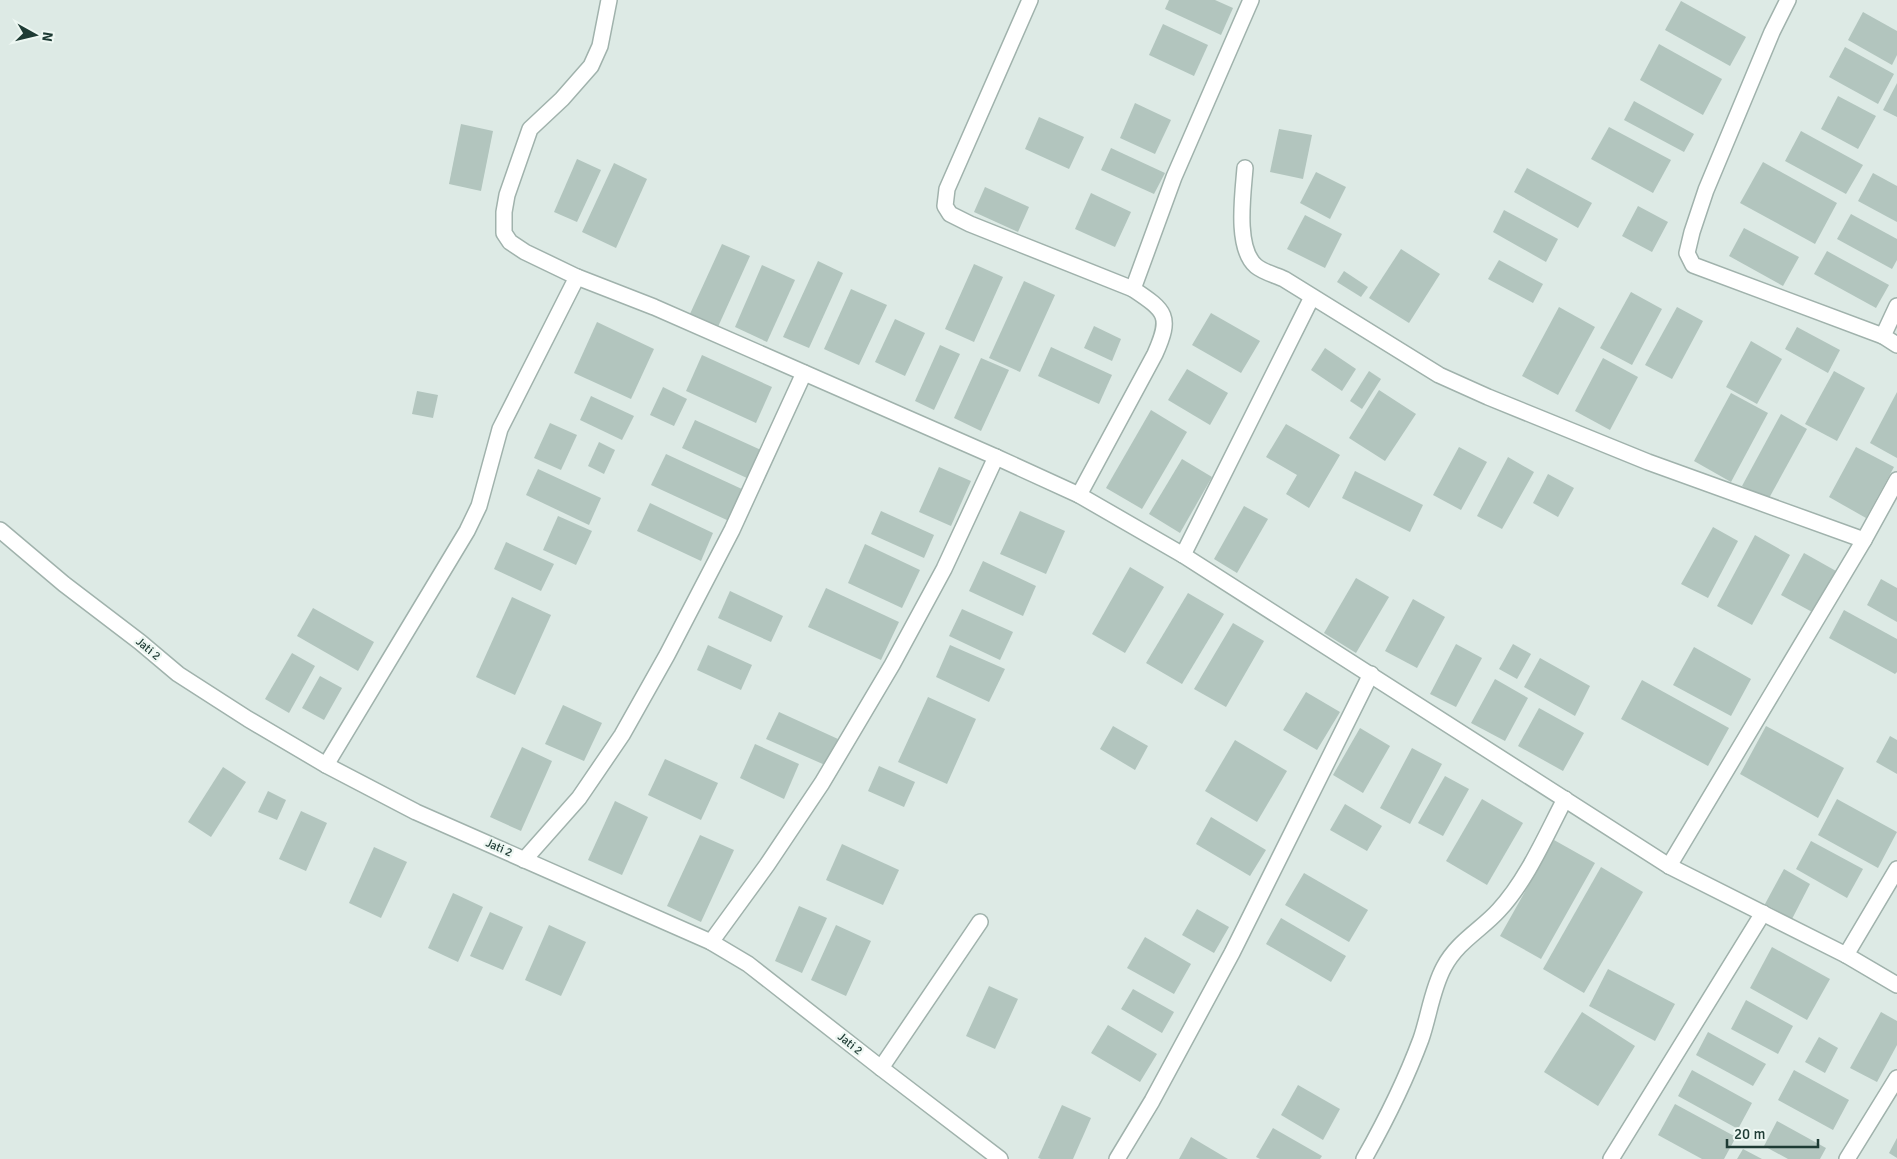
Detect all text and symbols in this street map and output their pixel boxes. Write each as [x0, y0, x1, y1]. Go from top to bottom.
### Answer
north arrow [10, 10, 60, 60]
text: N [38, 31, 56, 43]
street label: Jati 2 [133, 634, 163, 664]
street label: Jati 2 [483, 836, 515, 860]
street label: Jati 2 [835, 1029, 865, 1059]
scale bar [1727, 1116, 1818, 1148]
text: 20 m [1734, 1125, 1765, 1143]

